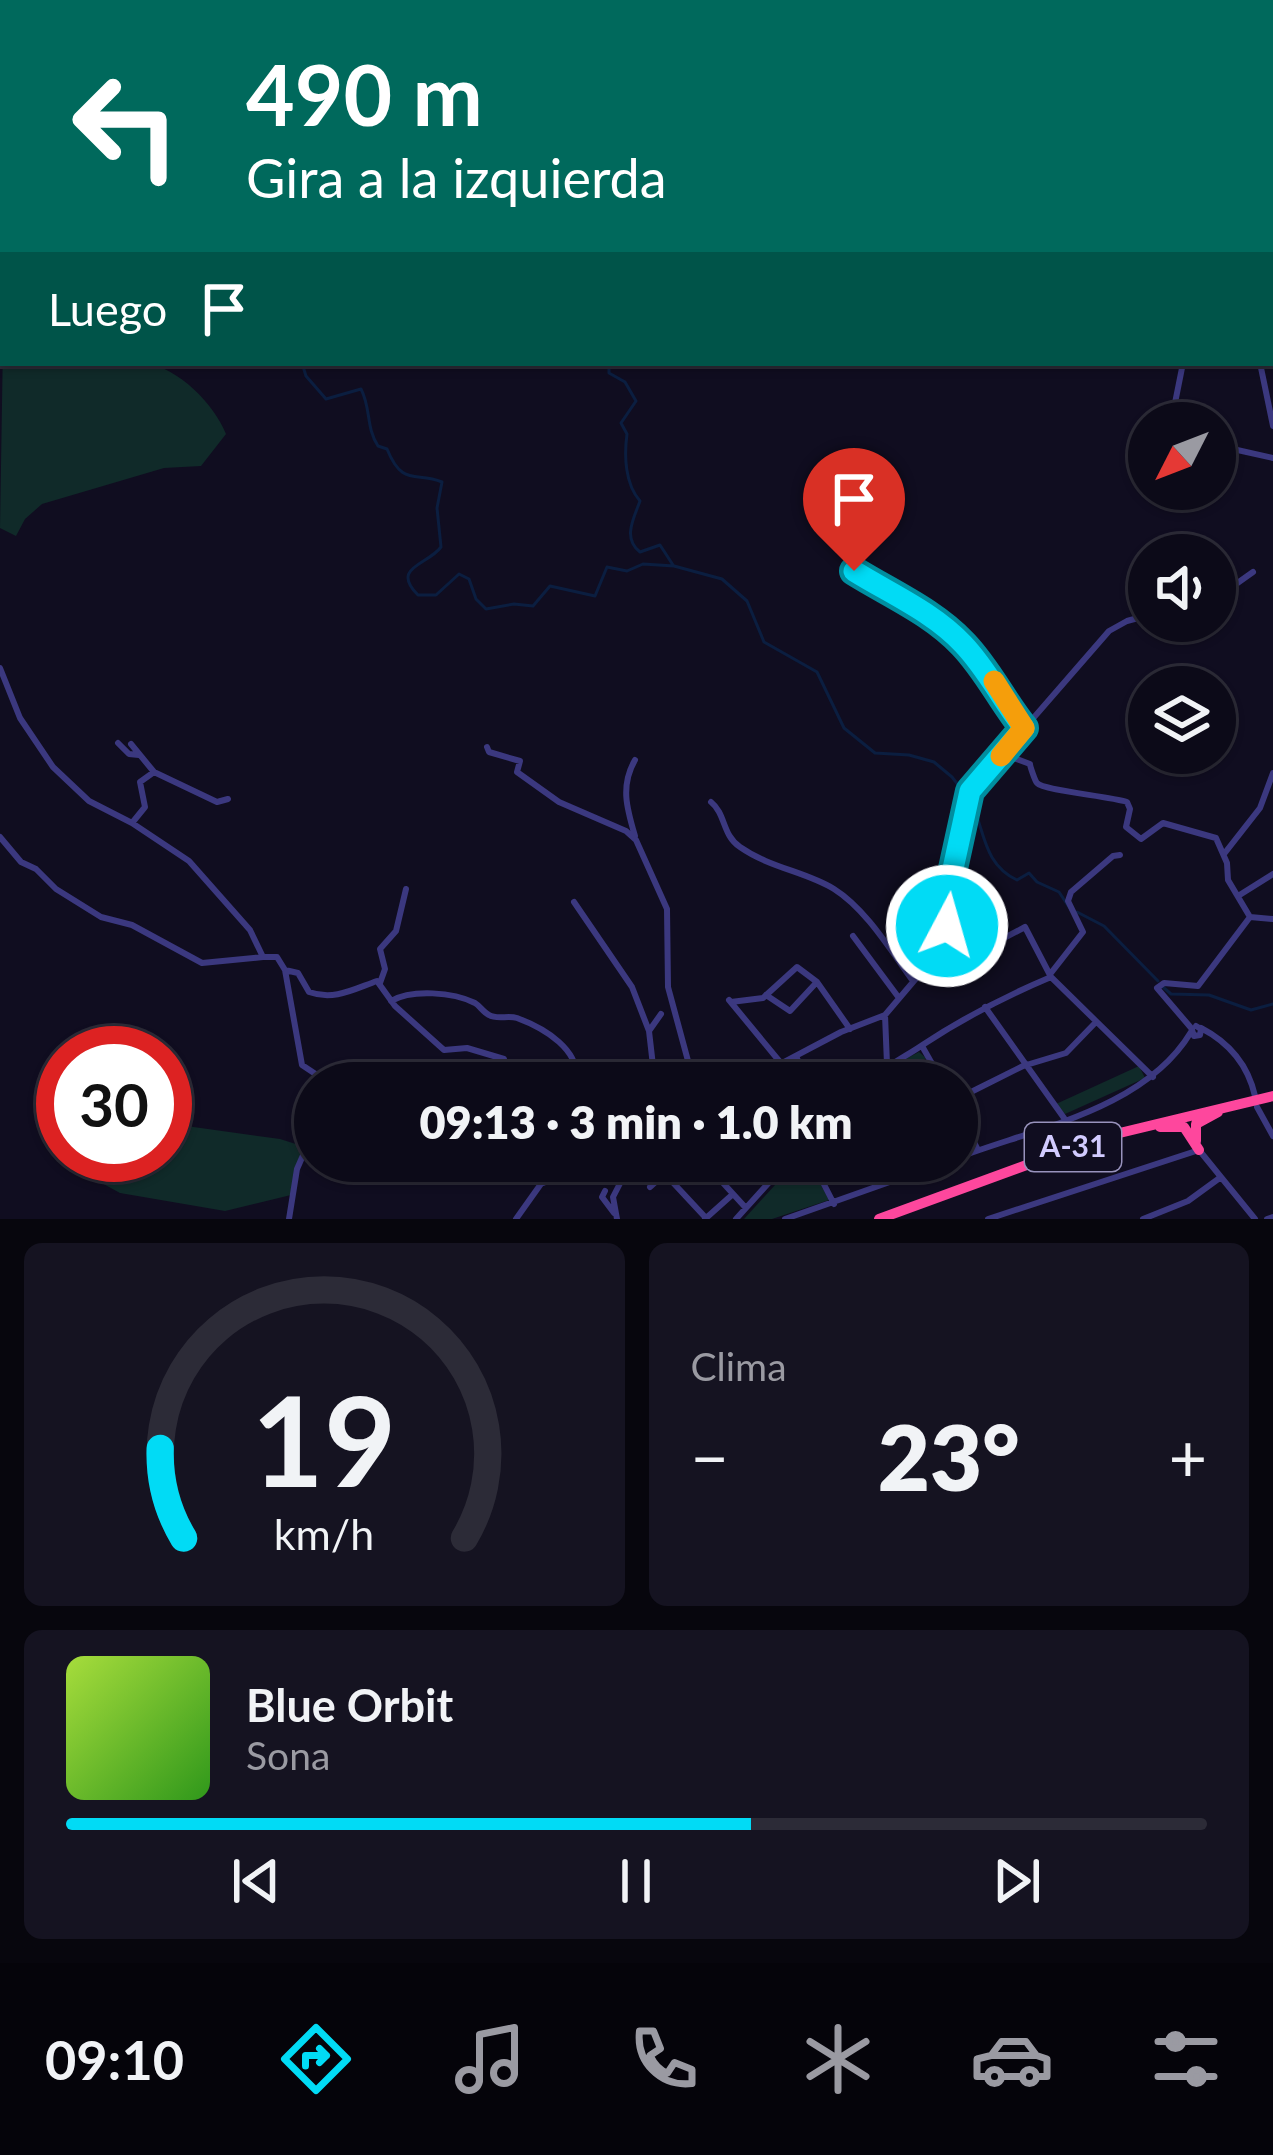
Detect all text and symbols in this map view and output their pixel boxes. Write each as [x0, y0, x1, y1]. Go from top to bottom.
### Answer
text: 490 m [246, 43, 483, 144]
icon: left [48, 48, 204, 204]
text: Gira a la izquierda [246, 145, 667, 210]
icon: arrive [191, 276, 257, 342]
text: Luego [48, 282, 167, 336]
north arrow [1128, 402, 1236, 510]
map controls [1128, 402, 1236, 774]
pin [803, 448, 905, 571]
icon: arrive [821, 466, 887, 532]
button: sound [1128, 534, 1236, 642]
button: layers [1128, 666, 1236, 774]
position arrow [884, 863, 1010, 989]
speed limit sign: 30 [36, 1026, 192, 1182]
text: 09:13 · 3 min · 1.0 km [419, 1095, 853, 1149]
road number: A-31 [1025, 1123, 1121, 1171]
text: Clima [691, 1343, 787, 1389]
text: 19 [252, 1364, 397, 1514]
text: 23° [878, 1402, 1020, 1510]
text: − [691, 1417, 729, 1496]
text: + [1169, 1417, 1207, 1496]
text: km/h [274, 1507, 374, 1558]
text: Blue Orbit [246, 1678, 453, 1732]
text: Sona [246, 1732, 330, 1778]
icon: previous [223, 1848, 289, 1914]
icon: pause [603, 1848, 669, 1914]
icon: next [984, 1848, 1050, 1914]
icon: directions [274, 2017, 358, 2101]
icon: music [448, 2017, 532, 2101]
icon: phone [622, 2017, 706, 2101]
icon: climate [796, 2017, 880, 2101]
icon: car [970, 2017, 1054, 2101]
icon: filters [1144, 2017, 1228, 2101]
text: 09:10 [45, 2027, 184, 2092]

